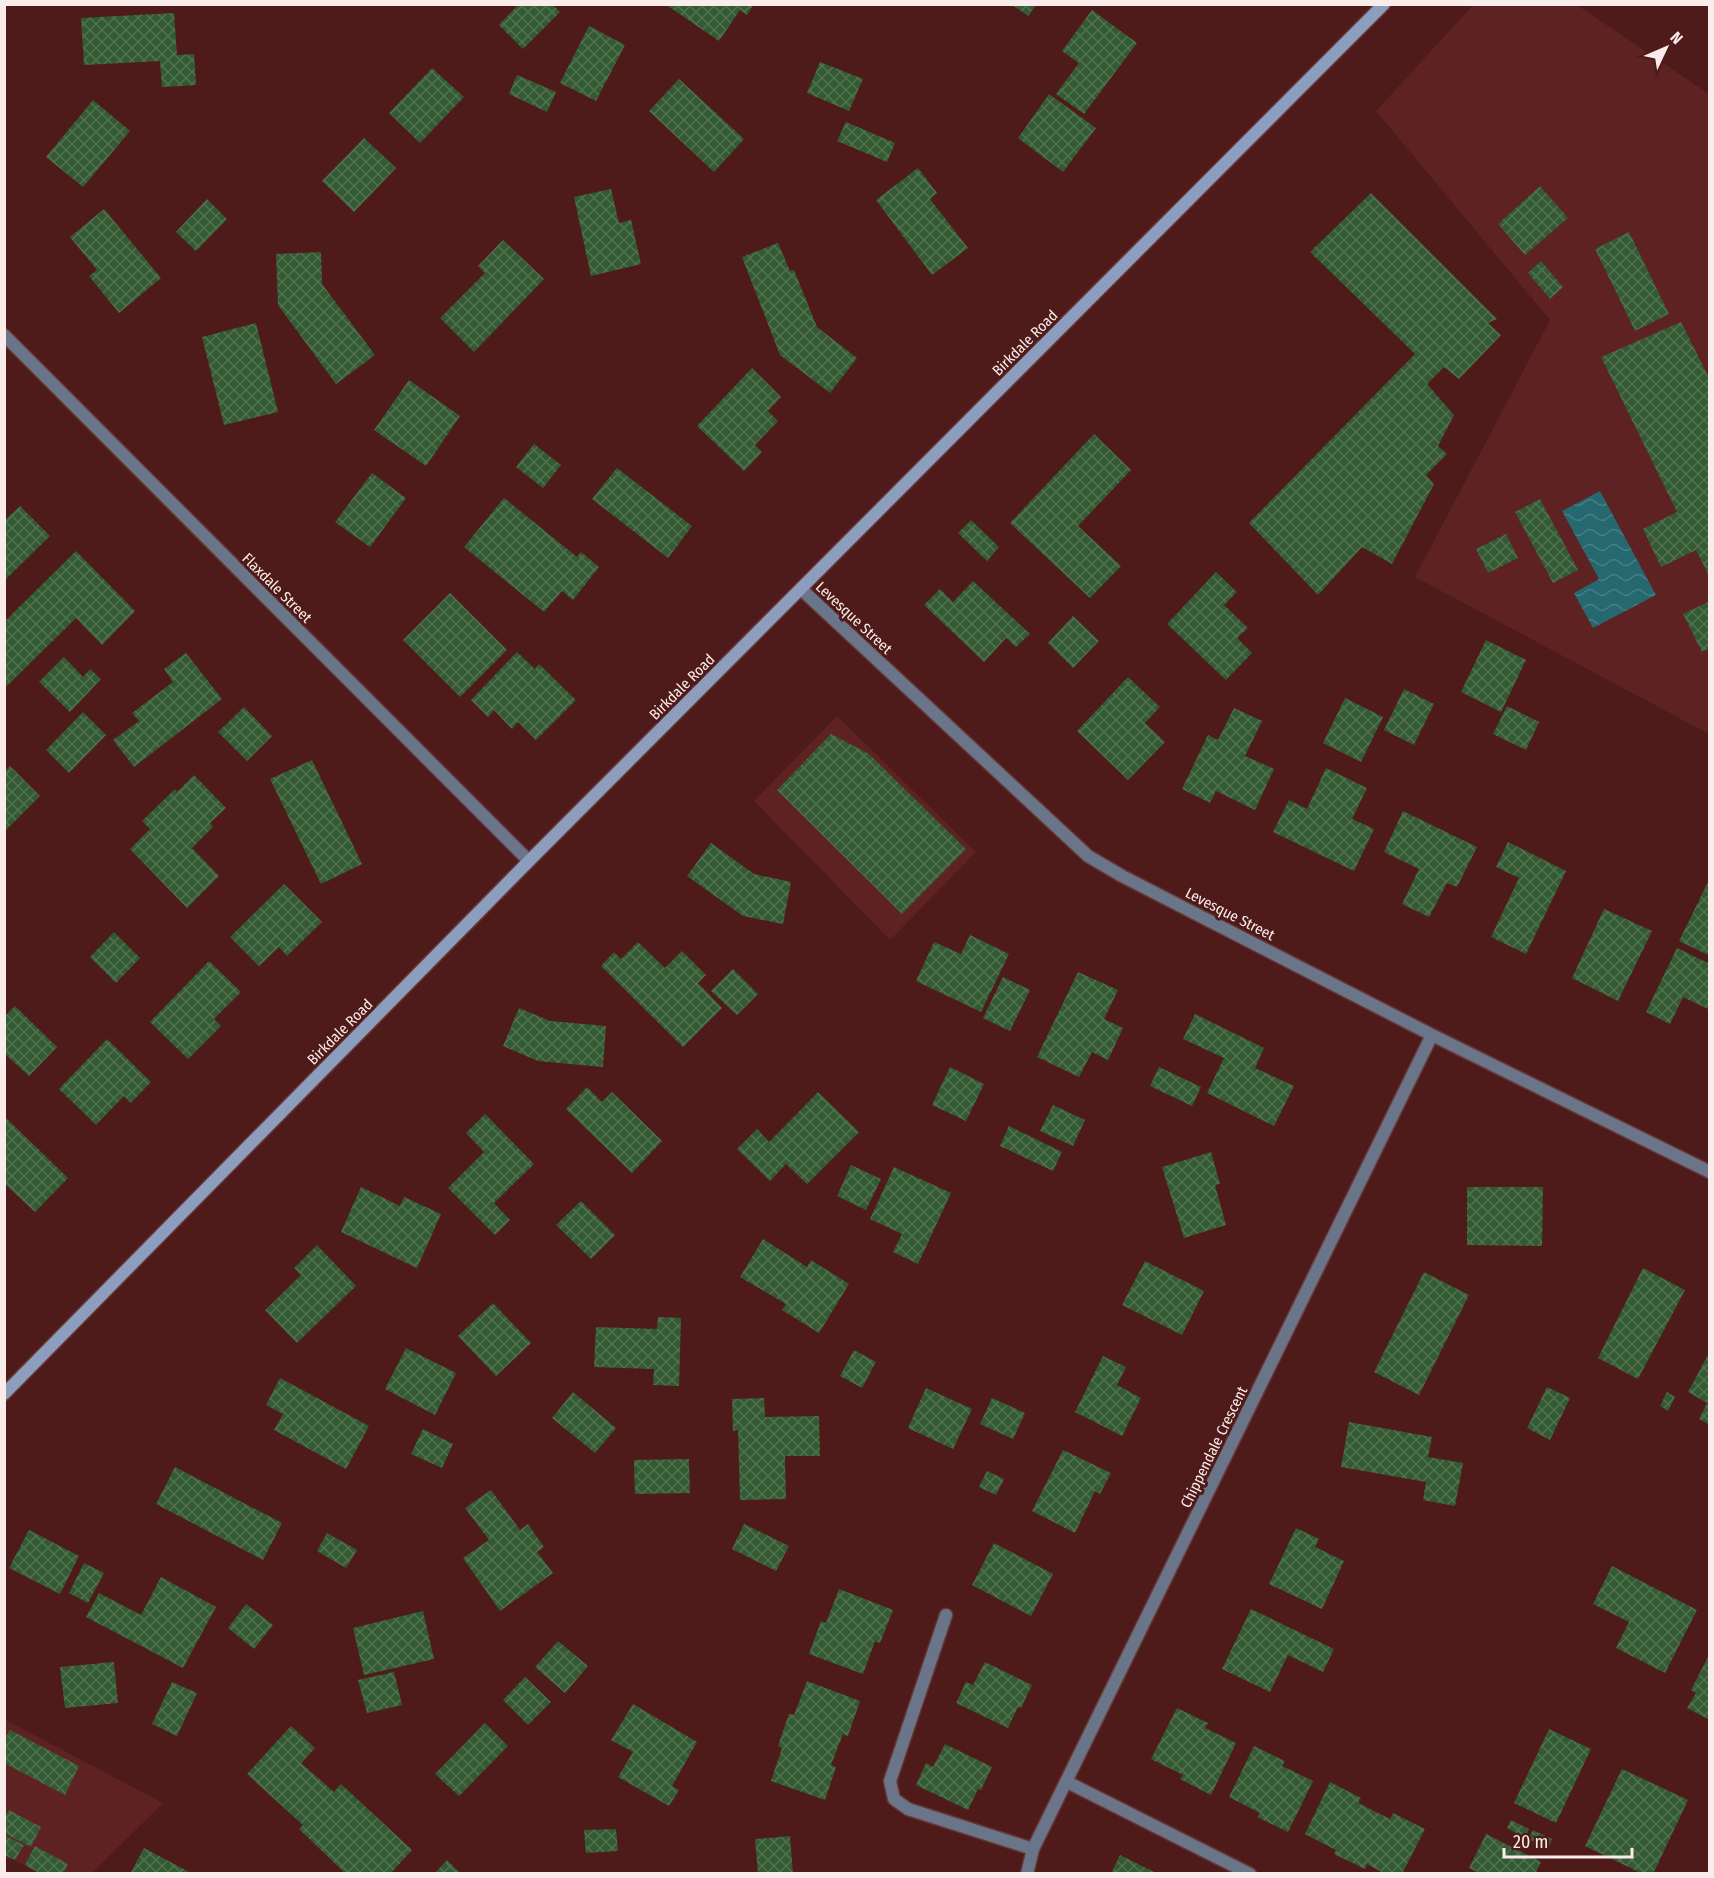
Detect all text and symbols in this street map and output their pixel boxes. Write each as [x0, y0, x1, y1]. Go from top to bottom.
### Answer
north arrow [1636, 18, 1696, 78]
text: N [1666, 28, 1687, 48]
street label: Birkdale Road [989, 307, 1061, 379]
street label: Flaxdale Street [238, 549, 316, 627]
street label: Levesque Street [812, 578, 896, 658]
street label: Birkdale Road [646, 651, 718, 723]
street label: Levesque Street [1182, 884, 1278, 944]
street label: Birkdale Road [304, 996, 376, 1068]
street label: Chippendale Crescent [1177, 1383, 1251, 1511]
scale bar [1504, 1821, 1632, 1859]
text: 20 m [1513, 1831, 1548, 1853]

